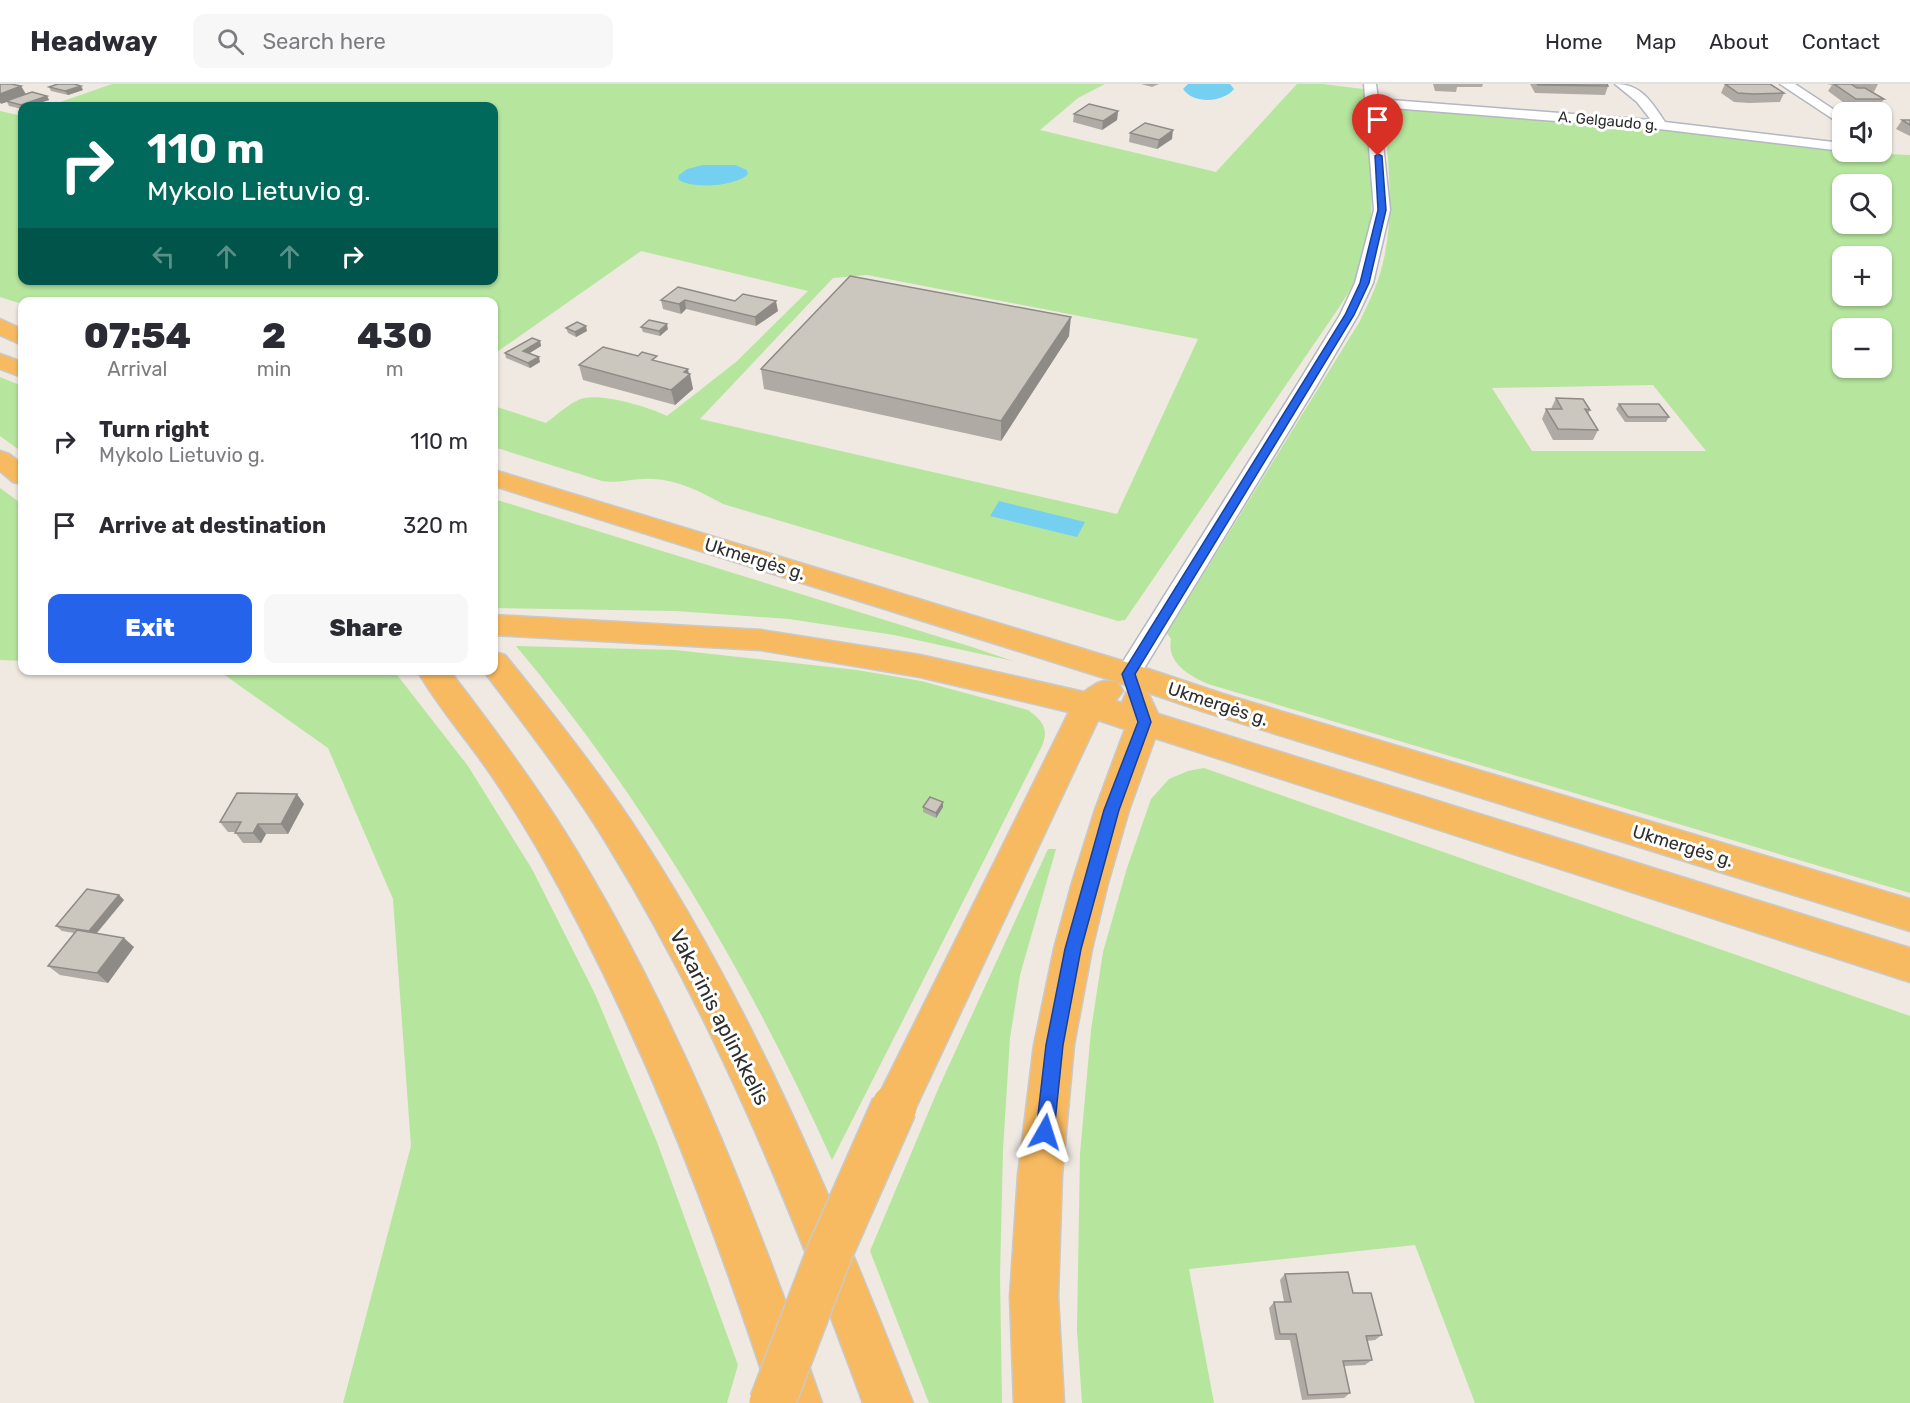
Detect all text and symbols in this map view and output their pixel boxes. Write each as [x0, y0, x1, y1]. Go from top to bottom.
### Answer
search box [193, 14, 613, 68]
text: Headway [30, 25, 157, 58]
icon: search [214, 25, 247, 58]
text: Search here [262, 28, 386, 55]
text: Home [1545, 29, 1602, 54]
text: Map [1635, 29, 1676, 54]
text: About [1709, 29, 1769, 54]
text: Contact [1802, 29, 1880, 54]
pin [1352, 94, 1403, 156]
map controls [1832, 102, 1892, 378]
button: sound [1832, 102, 1892, 162]
icon: arrive [1361, 103, 1394, 136]
street label: A. Gelgaudo g. [1557, 108, 1659, 134]
text: 110 m [147, 124, 265, 174]
icon: right [48, 126, 126, 204]
button: search [1832, 174, 1892, 234]
text: Mykolo Lietuvio g. [147, 175, 371, 207]
icon: left [147, 240, 180, 273]
icon: ahead [210, 240, 243, 273]
icon: ahead [273, 240, 306, 273]
icon: right [336, 240, 369, 273]
button: + [1832, 246, 1892, 306]
text: 07:54 [84, 314, 191, 357]
text: 2 [262, 314, 286, 357]
text: 430 [357, 314, 432, 357]
button: − [1832, 318, 1892, 378]
text: Arrival [107, 357, 167, 381]
text: min [257, 357, 291, 381]
text: m [386, 357, 404, 381]
text: Turn right [99, 416, 209, 443]
icon: right [48, 425, 81, 458]
text: 110 m [410, 428, 468, 455]
text: Mykolo Lietuvio g. [99, 443, 265, 467]
icon: arrive [48, 509, 81, 542]
text: Arrive at destination [99, 512, 326, 539]
text: 320 m [403, 512, 468, 539]
street label: Ukmergės g. [702, 533, 808, 585]
button: Exit [48, 594, 252, 663]
button: Share [264, 594, 468, 663]
street label: Ukmergės g. [1165, 677, 1271, 731]
street label: Ukmergės g. [1630, 820, 1736, 872]
street label: Vakarinis aplinkkelis [665, 925, 775, 1109]
position arrow [1013, 1100, 1077, 1164]

